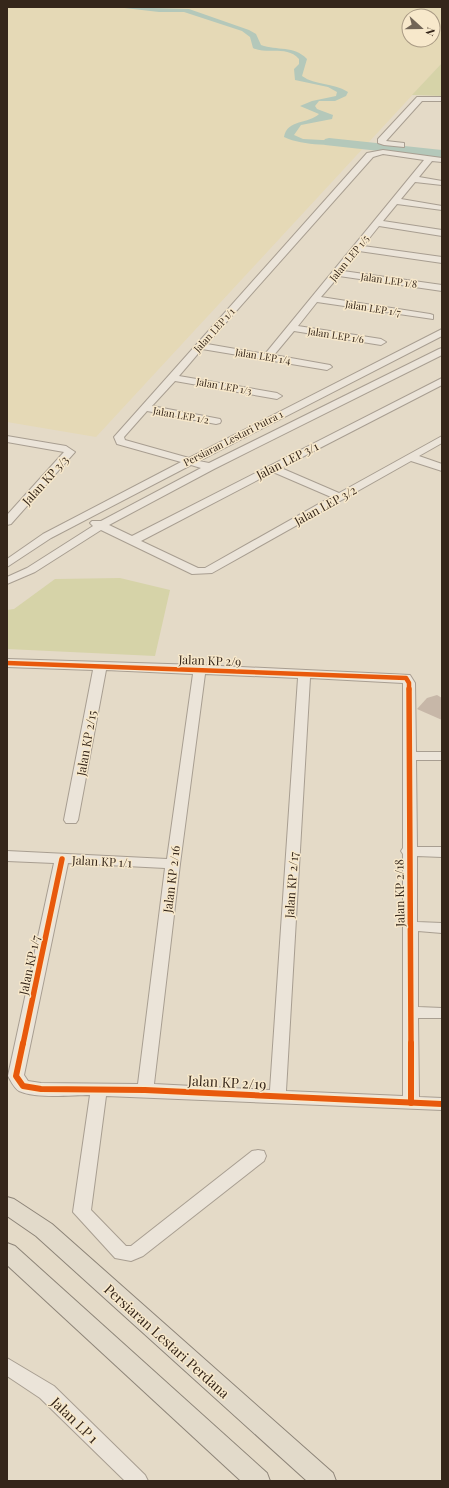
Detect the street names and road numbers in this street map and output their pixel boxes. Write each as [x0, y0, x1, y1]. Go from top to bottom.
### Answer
street label: Jalan LEP 1/5 [325, 232, 372, 285]
street label: Jalan LEP 1/8 [359, 269, 418, 291]
street label: Jalan LEP 1/7 [343, 297, 402, 319]
street label: Jalan LEP 1/1 [190, 304, 238, 356]
street label: Jalan LEP 1/6 [306, 323, 365, 346]
street label: Jalan LEP 1/4 [233, 345, 292, 367]
street label: Jalan LEP 1/3 [194, 374, 253, 398]
street label: Jalan LEP 1/2 [151, 403, 210, 427]
street label: Persiaran Lestari Putra 1 [181, 407, 285, 469]
street label: Jalan LEP 3/1 [252, 437, 321, 483]
street label: Jalan KP 3/3 [18, 452, 72, 509]
street label: Jalan LEP 3/2 [290, 481, 359, 529]
street label: Jalan KP 2/9 [177, 651, 242, 669]
street label: Jalan KP 2/15 [72, 709, 100, 778]
street label: Jalan KP 2/16 [159, 844, 183, 915]
street label: Jalan KP 1/1 [71, 851, 133, 871]
street label: Jalan KP 2/17 [281, 851, 301, 920]
street label: Jalan KP 2/18 [390, 859, 408, 928]
street label: Jalan KP 1/7 [15, 934, 43, 997]
street label: Jalan KP 2/19 [186, 1070, 267, 1094]
street label: Persiaran Lestari Perdana [100, 1280, 234, 1402]
street label: Jalan LP 1 [47, 1392, 103, 1447]

